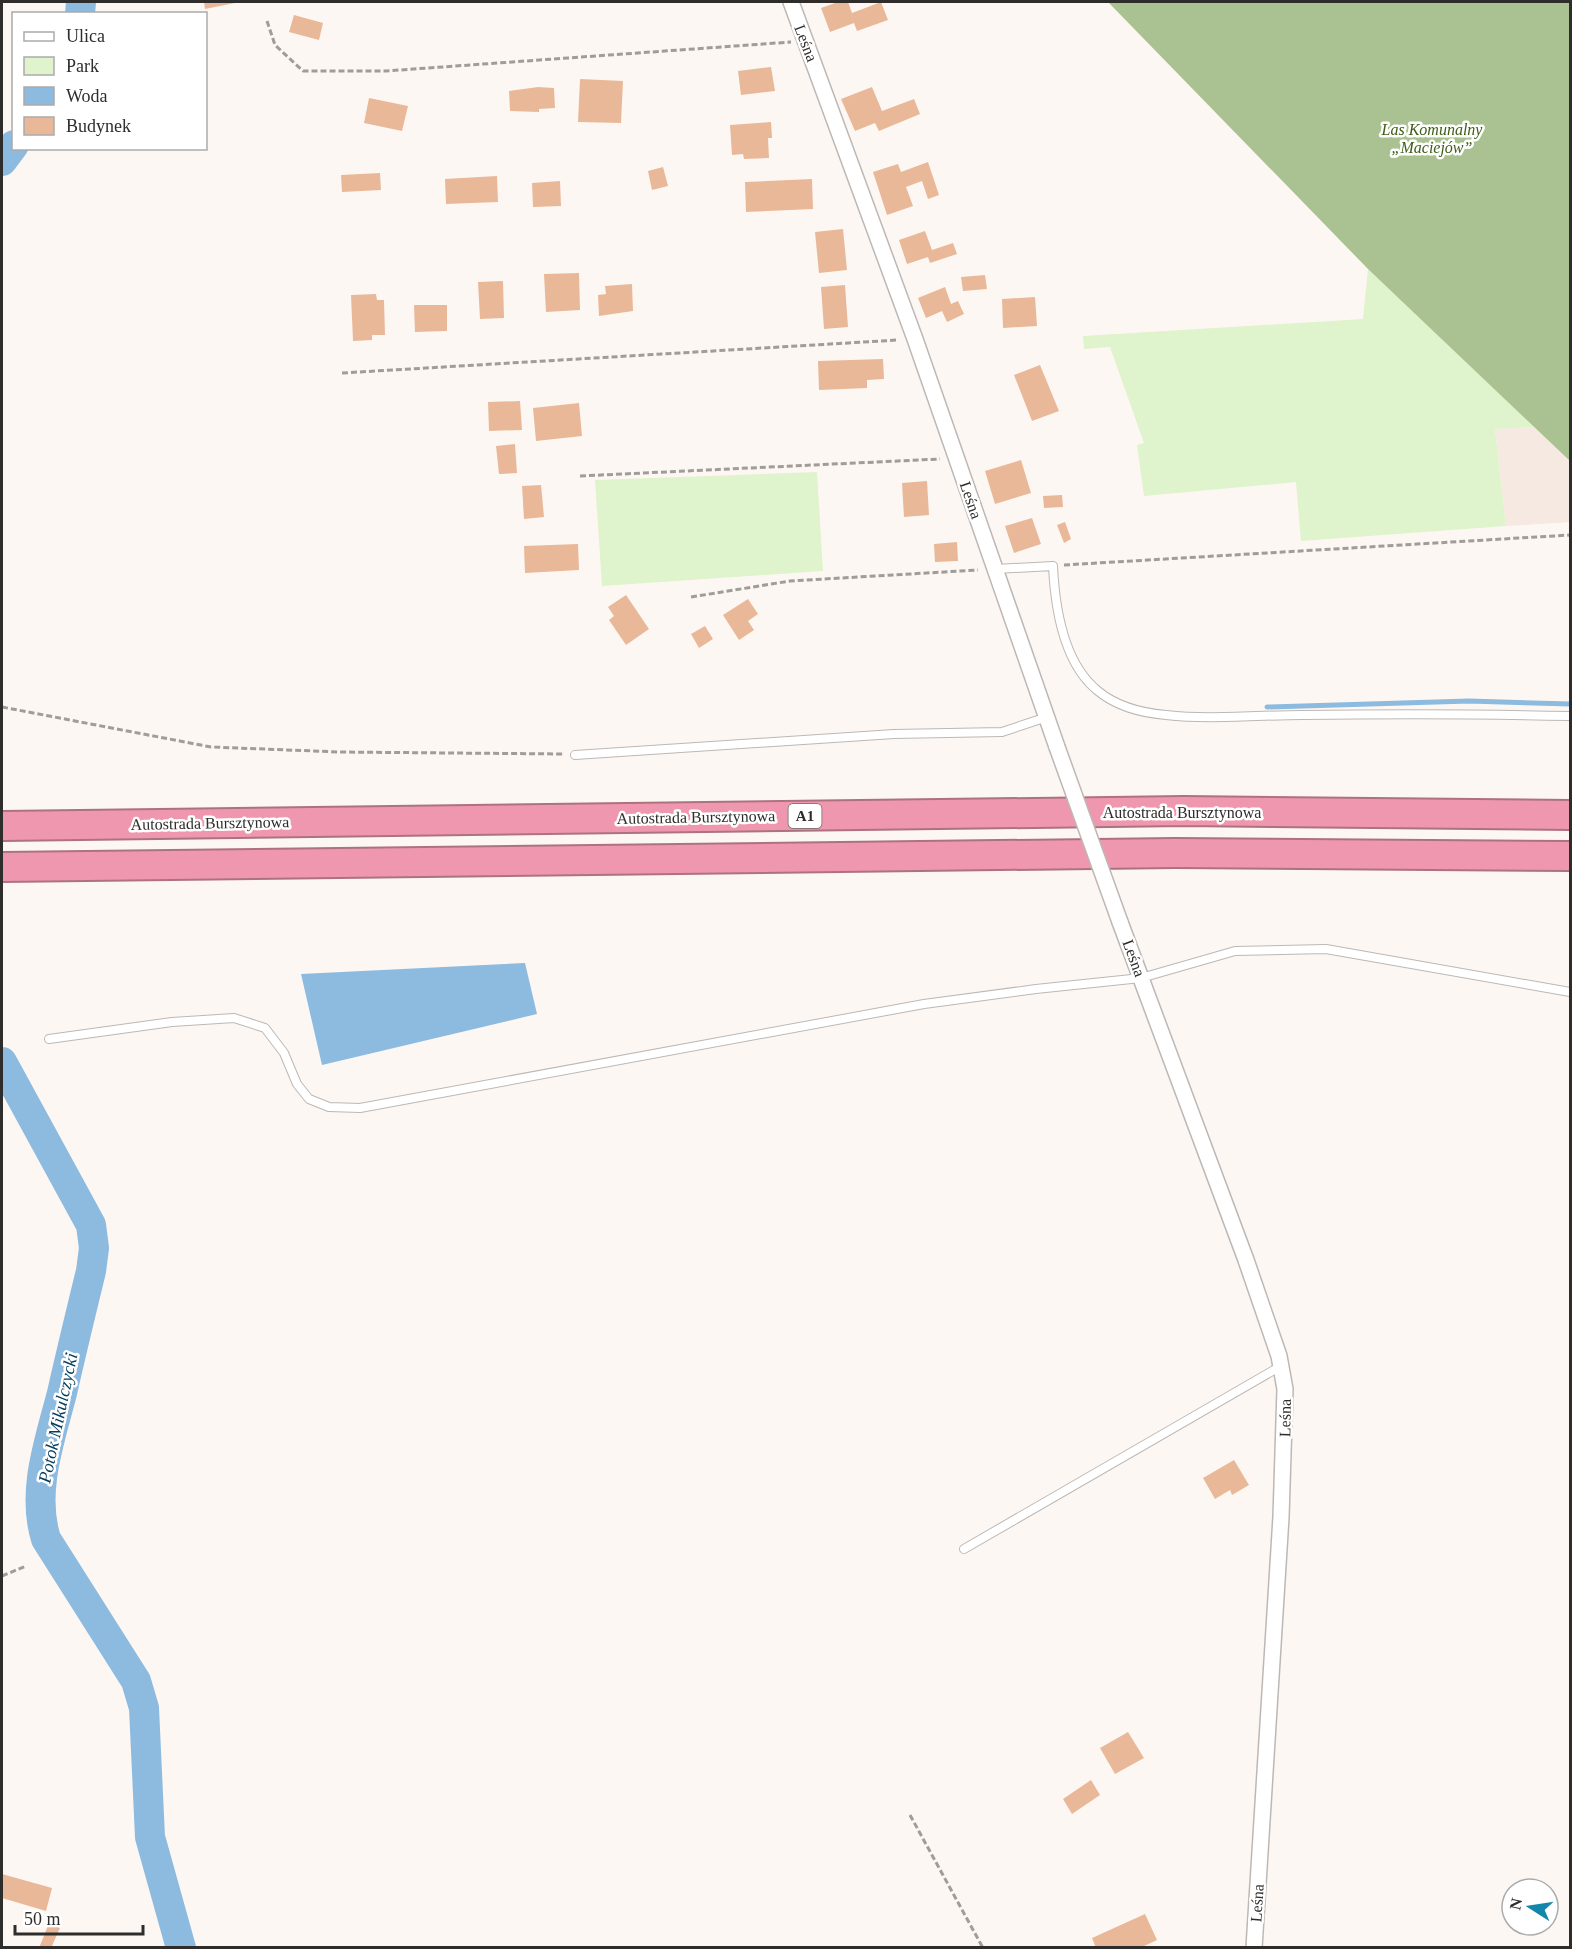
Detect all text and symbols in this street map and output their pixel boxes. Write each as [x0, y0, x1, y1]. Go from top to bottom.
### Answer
legend [12, 12, 207, 150]
street label: Leśna [791, 22, 821, 64]
text: Ulica [66, 26, 105, 46]
text: Park [66, 56, 99, 76]
text: Woda [66, 86, 108, 106]
text: Budynek [66, 116, 131, 136]
park label: Las Komunalny „Maciejów” [1381, 121, 1483, 157]
street label: Leśna [957, 479, 985, 521]
road number: A1 [788, 804, 822, 828]
street label: Autostrada Bursztynowa [1103, 804, 1261, 822]
street label: Autostrada Bursztynowa [617, 807, 775, 828]
street label: Autostrada Bursztynowa [131, 813, 289, 834]
street label: Leśna [1119, 937, 1149, 979]
water label: Potok Mikulczycki [34, 1351, 82, 1486]
street label: Leśna [1276, 1399, 1294, 1437]
north arrow [1500, 1877, 1560, 1937]
street label: Leśna [1247, 1883, 1267, 1923]
text: N [1506, 1896, 1525, 1911]
scale bar [15, 1898, 142, 1936]
text: 50 m [24, 1909, 61, 1929]

